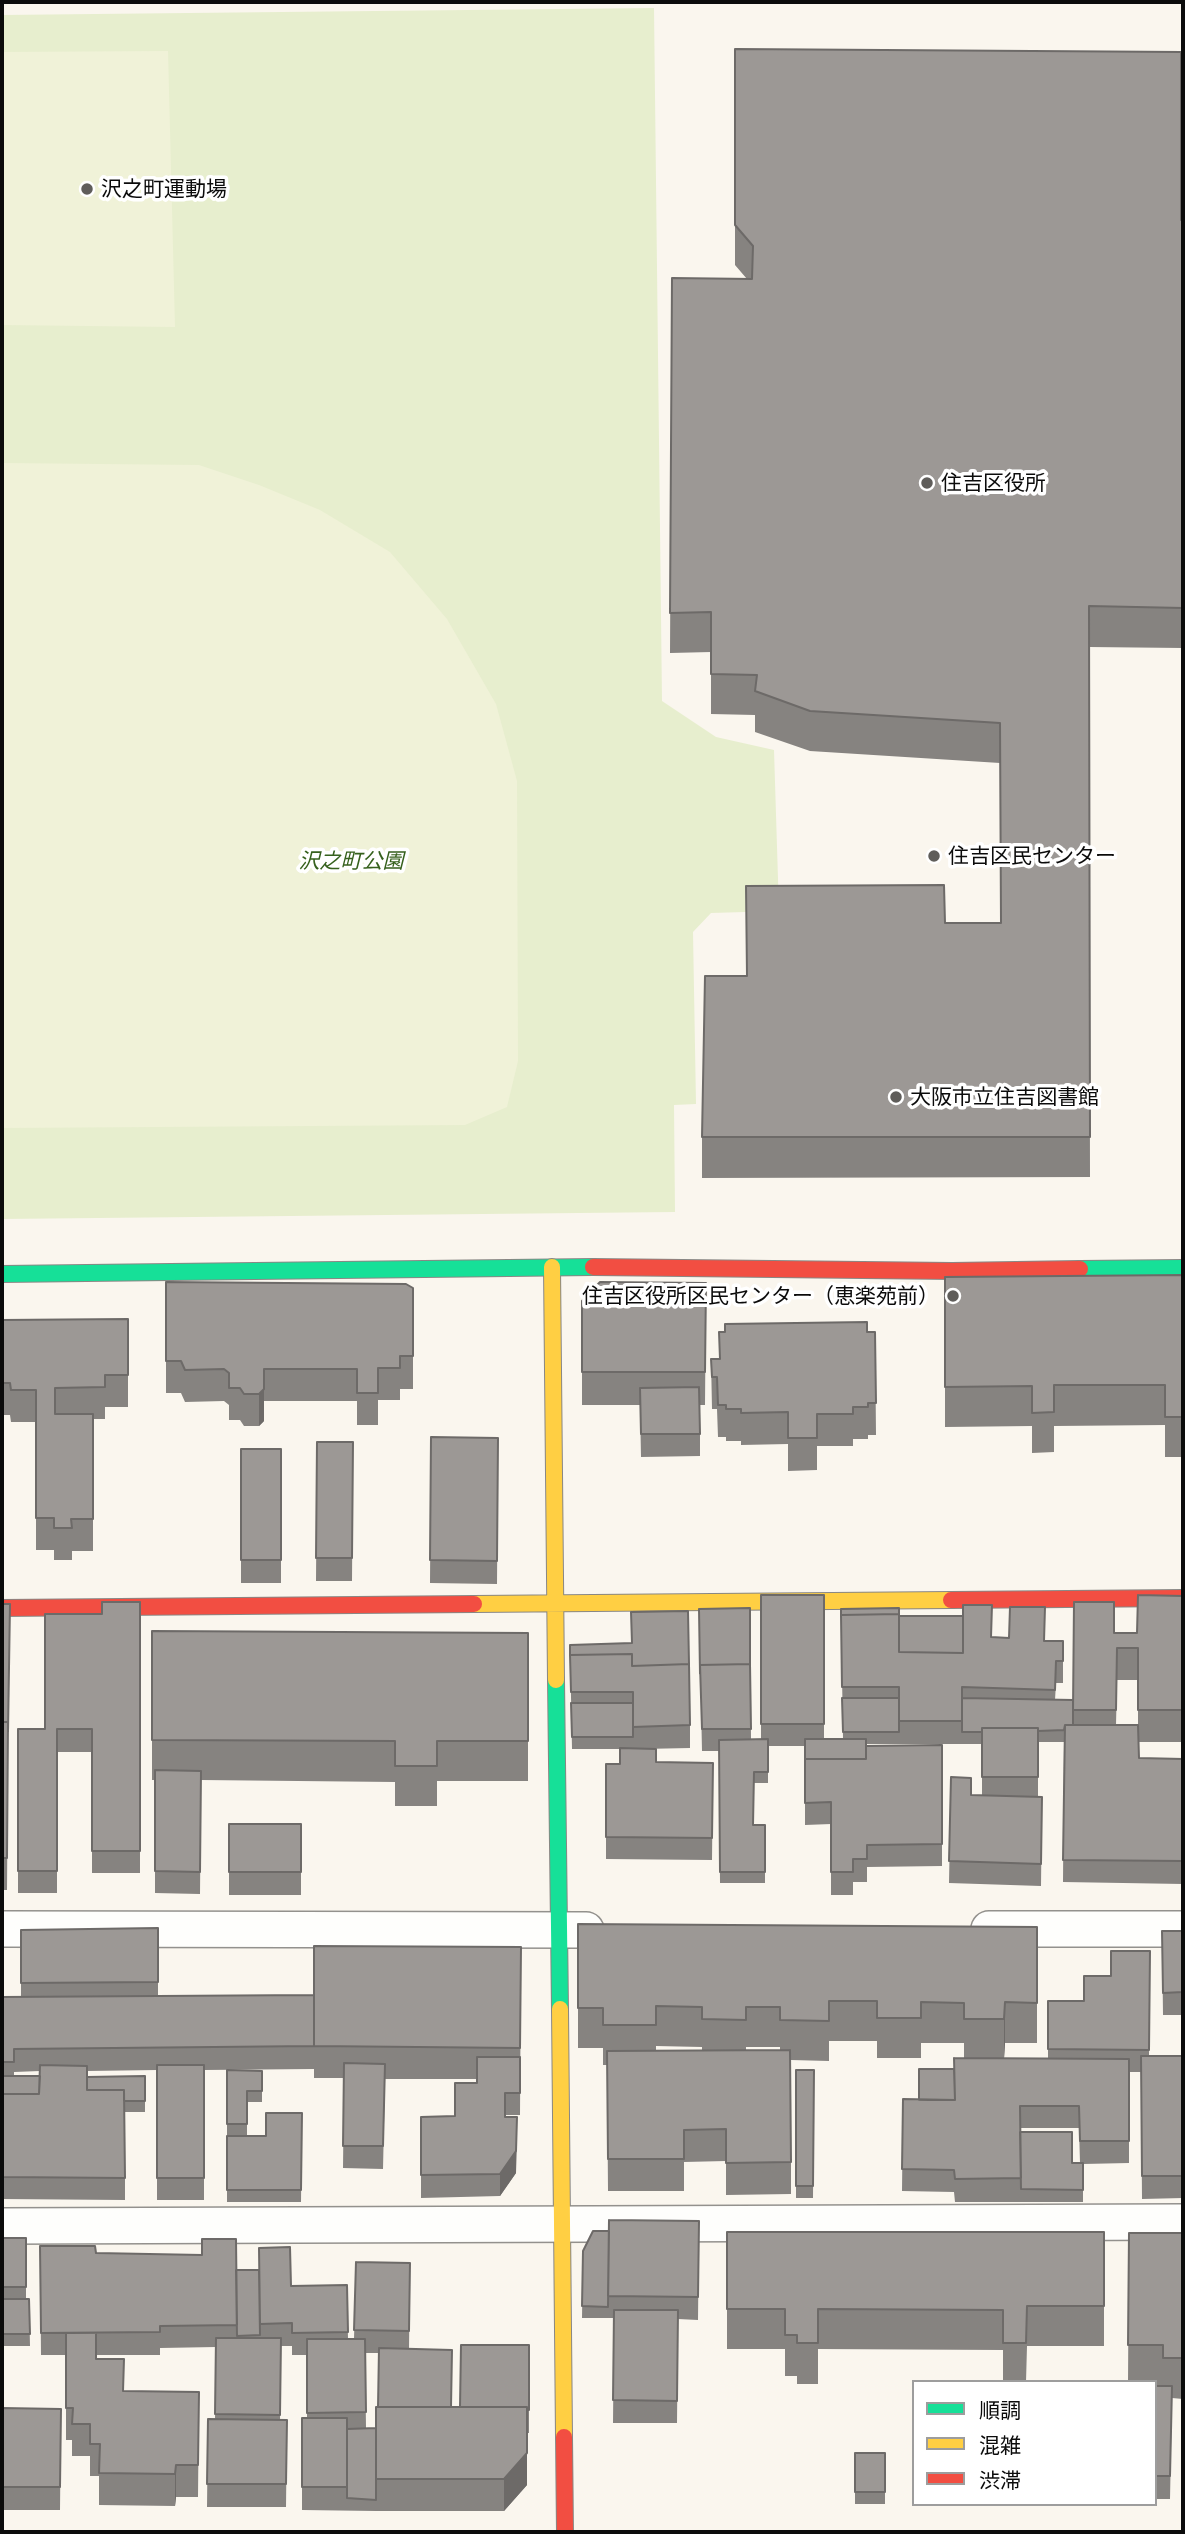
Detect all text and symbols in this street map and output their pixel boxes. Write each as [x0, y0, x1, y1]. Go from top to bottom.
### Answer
place label: 沢之町運動場 [101, 176, 227, 202]
marker: 沢之町運動場 [79, 181, 95, 197]
place label: 住吉区役所 [941, 470, 1046, 496]
marker: 住吉区役所 [919, 475, 935, 491]
place label: 住吉区民センター [948, 843, 1116, 869]
park label: 沢之町公園 [299, 848, 403, 874]
marker: 住吉区民センター [926, 848, 942, 864]
place label: 大阪市立住吉図書館 [910, 1084, 1099, 1110]
marker: 大阪市立住吉図書館 [888, 1089, 904, 1105]
place label: 住吉区役所区民センター（恵楽苑前） [582, 1283, 939, 1309]
marker: 住吉区役所区民センター（恵楽苑前） [945, 1288, 961, 1304]
legend [912, 2380, 1157, 2506]
text: 順調 [979, 2395, 1021, 2423]
text: 混雑 [979, 2430, 1021, 2458]
text: 渋滞 [979, 2465, 1021, 2493]

